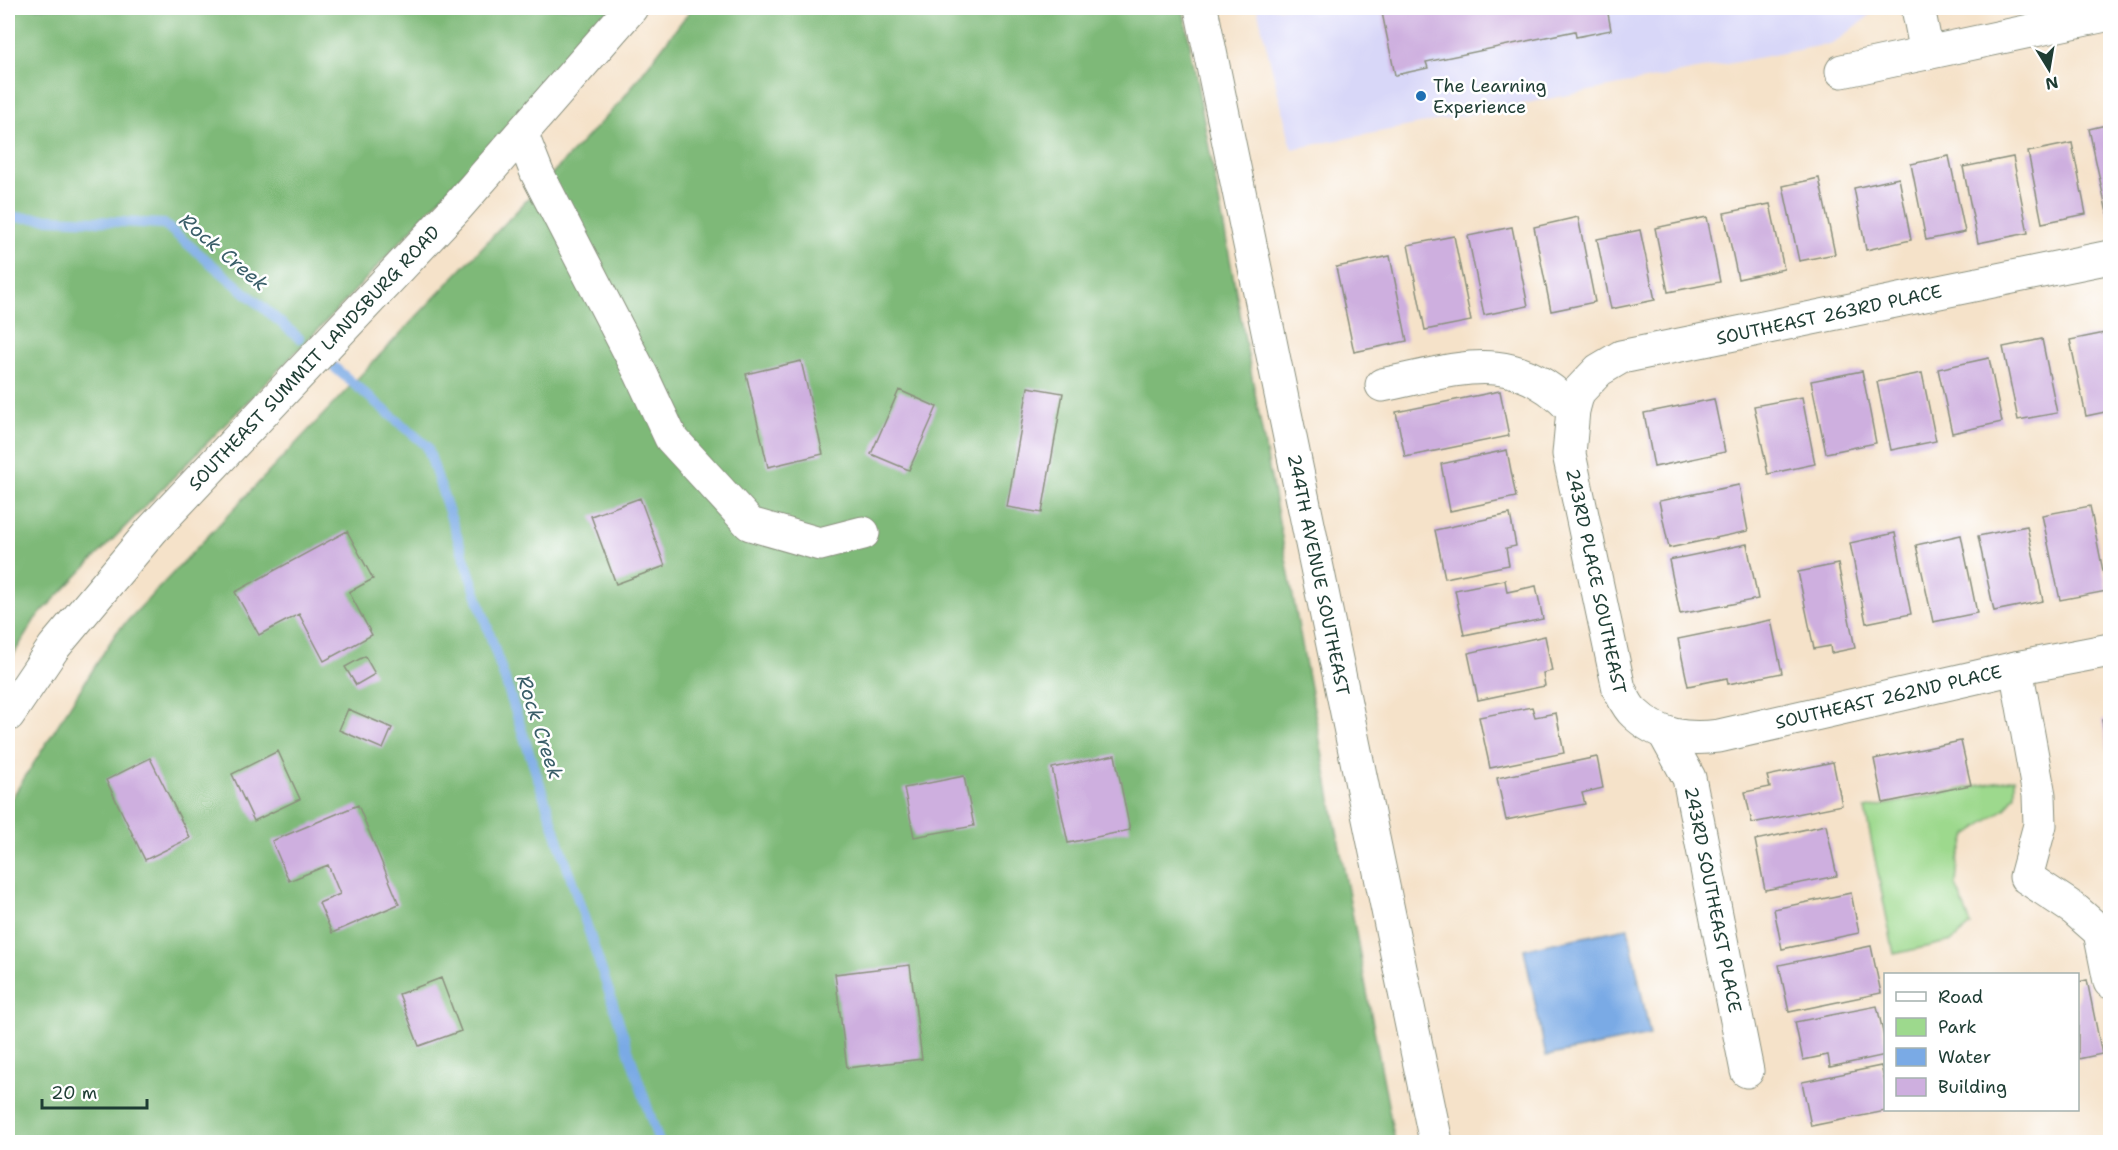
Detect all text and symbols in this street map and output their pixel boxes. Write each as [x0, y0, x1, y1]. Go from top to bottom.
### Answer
north arrow [2019, 39, 2079, 99]
text: N [2044, 72, 2060, 95]
place label: The Learning Experience [1433, 74, 1547, 119]
marker: The Learning Experience [1414, 89, 1428, 103]
water label: Rock Creek [174, 207, 274, 297]
street label: SOUTHEAST SUMMIT LANDSBURG ROAD [183, 220, 445, 496]
street label: SOUTHEAST 263RD PLACE [1714, 279, 1944, 351]
street label: 244TH AVENUE SOUTHEAST [1282, 452, 1355, 698]
street label: 243RD PLACE SOUTHEAST [1560, 466, 1632, 696]
street label: SOUTHEAST 262ND PLACE [1773, 660, 2004, 735]
water label: Rock Creek [511, 671, 569, 783]
street label: 243RD SOUTHEAST PLACE [1679, 784, 1747, 1015]
legend [1884, 973, 2079, 1111]
text: Road [1938, 985, 1983, 1009]
text: Park [1938, 1015, 1977, 1039]
text: Water [1938, 1045, 1991, 1069]
scale bar [42, 1072, 147, 1110]
text: Building [1938, 1075, 2007, 1099]
text: 20 m [51, 1081, 97, 1105]

